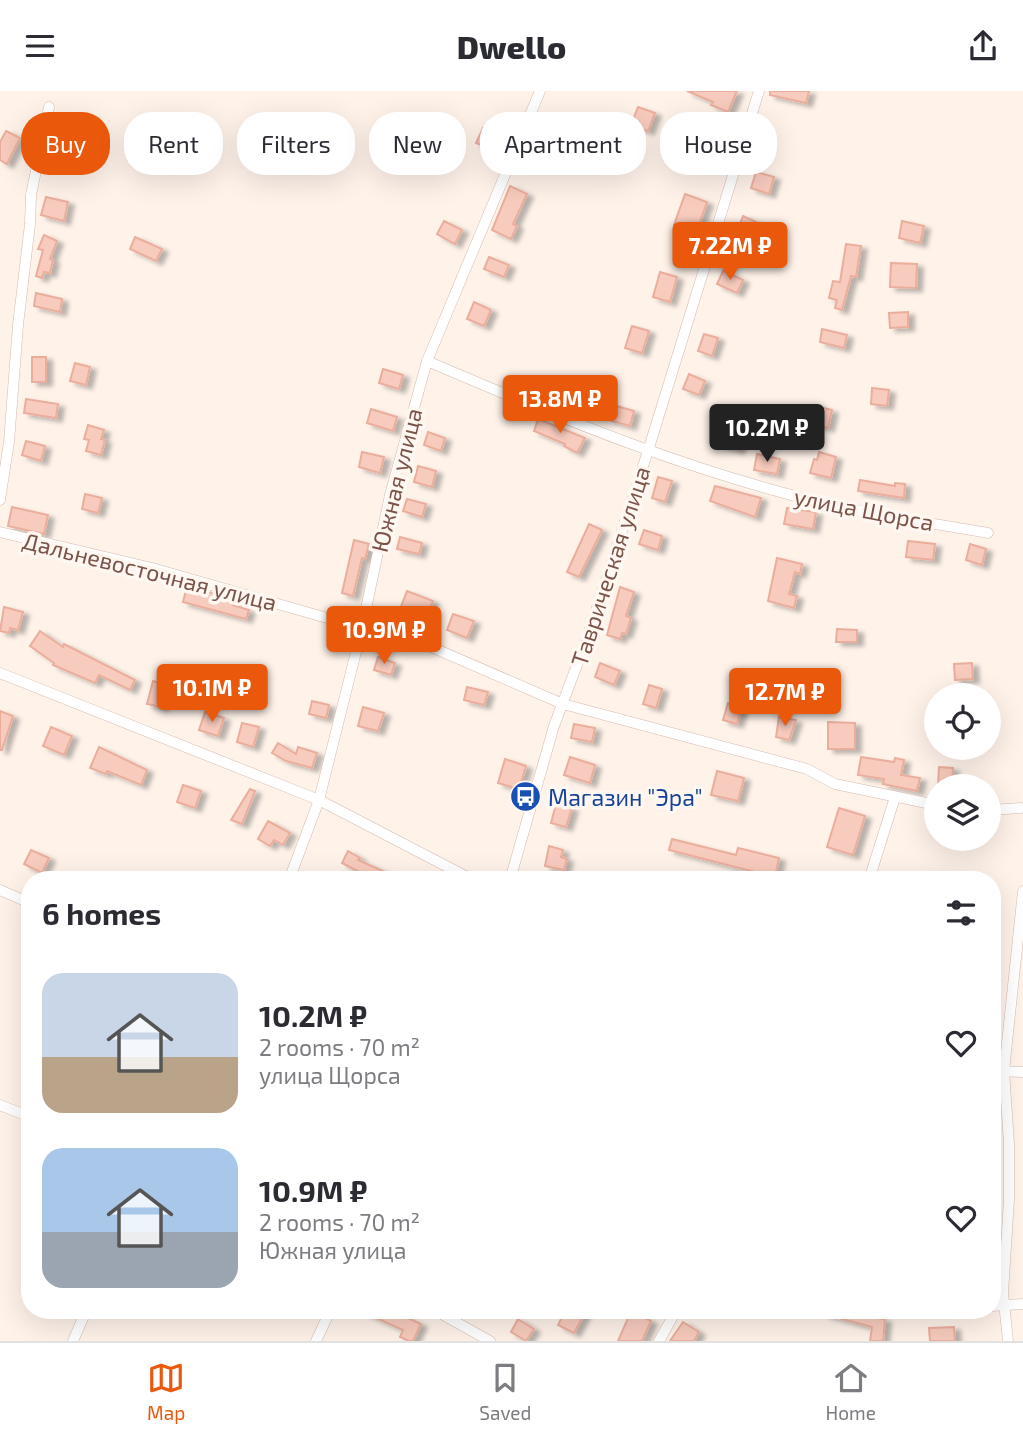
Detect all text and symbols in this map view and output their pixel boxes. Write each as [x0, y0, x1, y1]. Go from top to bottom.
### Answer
icon: menu [21, 27, 59, 65]
text: Dwello [457, 27, 566, 65]
icon: share [964, 27, 1002, 65]
chip: Buy [21, 112, 110, 175]
chip: Rent [124, 112, 223, 175]
chip: Filters [237, 112, 355, 175]
chip: New [369, 112, 466, 175]
chip: Apartment [480, 112, 646, 175]
chip: House [660, 112, 777, 175]
pin: 7.22M ₽ [665, 223, 795, 282]
text: 7.22M ₽ [688, 231, 772, 259]
pin: 13.8M ₽ [495, 375, 625, 435]
text: 13.8M ₽ [519, 384, 601, 412]
street label: Южная улица [365, 405, 428, 555]
pin: 10.2M ₽ [702, 405, 832, 464]
text: 10.2M ₽ [725, 413, 809, 441]
street label: Таврическая улица [564, 462, 656, 670]
street label: улица Щорса [792, 482, 936, 537]
street label: Дальневосточная улица [20, 526, 280, 617]
pin: 10.9M ₽ [319, 607, 449, 666]
text: 10.9M ₽ [342, 615, 426, 643]
pin: 10.1M ₽ [147, 665, 277, 724]
pin: 12.7M ₽ [720, 669, 850, 728]
text: 10.1M ₽ [173, 673, 251, 701]
text: 12.7M ₽ [745, 677, 825, 705]
map controls [924, 683, 1001, 851]
button: locate [924, 683, 1001, 760]
button: layers [924, 774, 1001, 851]
bus stop icon: Магазин "Эра" [508, 780, 542, 814]
place label: Магазин "Эра" [548, 783, 703, 811]
icon: filters [942, 894, 980, 932]
text: 6 homes [42, 895, 161, 931]
text: 10.2M ₽ [259, 997, 367, 1033]
icon: home [98, 1001, 182, 1085]
icon: heart [942, 1024, 980, 1062]
text: 2 rooms · 70 m² [259, 1033, 420, 1061]
text: улица Щорса [259, 1061, 401, 1089]
text: 10.9M ₽ [259, 1172, 368, 1208]
icon: home [98, 1176, 182, 1260]
icon: heart [942, 1199, 980, 1237]
text: 2 rooms · 70 m² [259, 1208, 420, 1236]
text: Южная улица [259, 1236, 406, 1264]
tab: Map [147, 1359, 185, 1424]
tab: Saved [479, 1359, 531, 1424]
tab: Home [826, 1359, 876, 1424]

